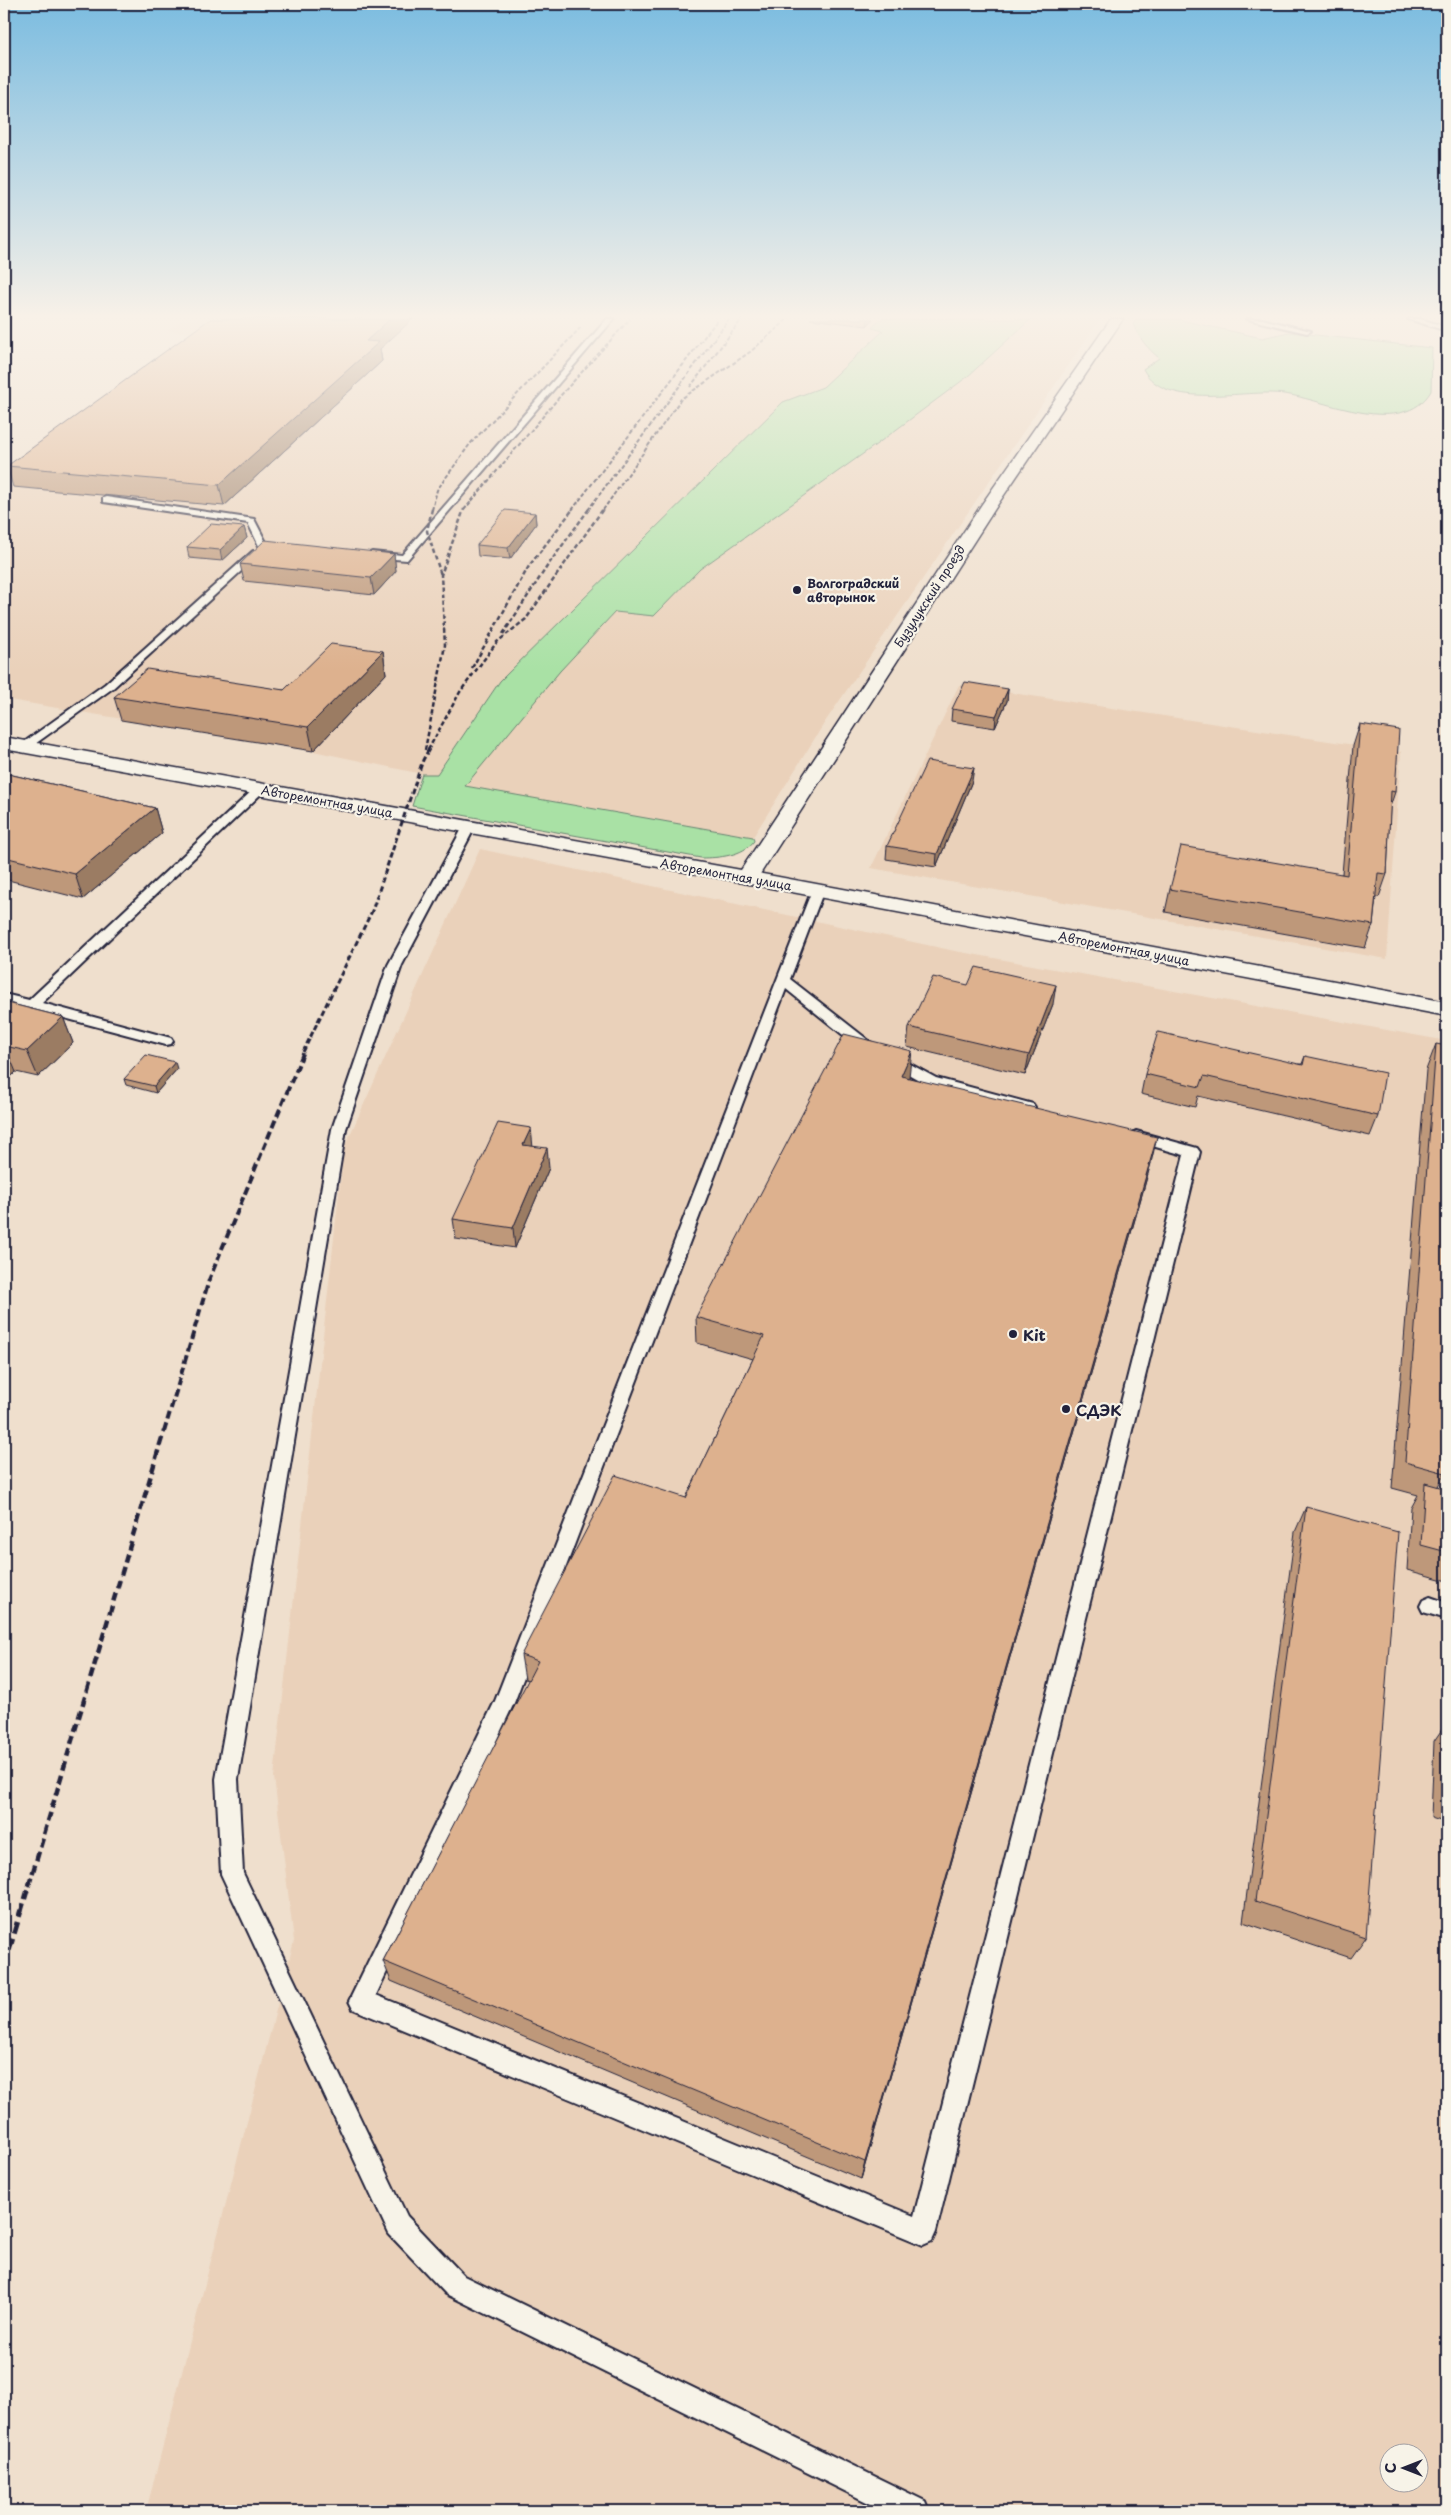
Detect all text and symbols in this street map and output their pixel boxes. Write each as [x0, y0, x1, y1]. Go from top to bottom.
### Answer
street label: Бузулукский проезд [889, 541, 969, 651]
place label: Волгоградский авторынок [807, 574, 899, 606]
marker: Волгоградский авторынок [791, 584, 803, 596]
street label: Авторемонтная улица [260, 781, 395, 821]
street label: Авторемонтная улица [659, 854, 794, 894]
street label: Авторемонтная улица [1057, 926, 1191, 970]
place label: Kit [1023, 1323, 1046, 1346]
marker: Kit [1007, 1328, 1019, 1340]
place label: СДЭК [1076, 1398, 1121, 1421]
marker: СДЭК [1060, 1403, 1072, 1415]
north arrow [1378, 2442, 1428, 2492]
text: С [1380, 2463, 1401, 2473]

